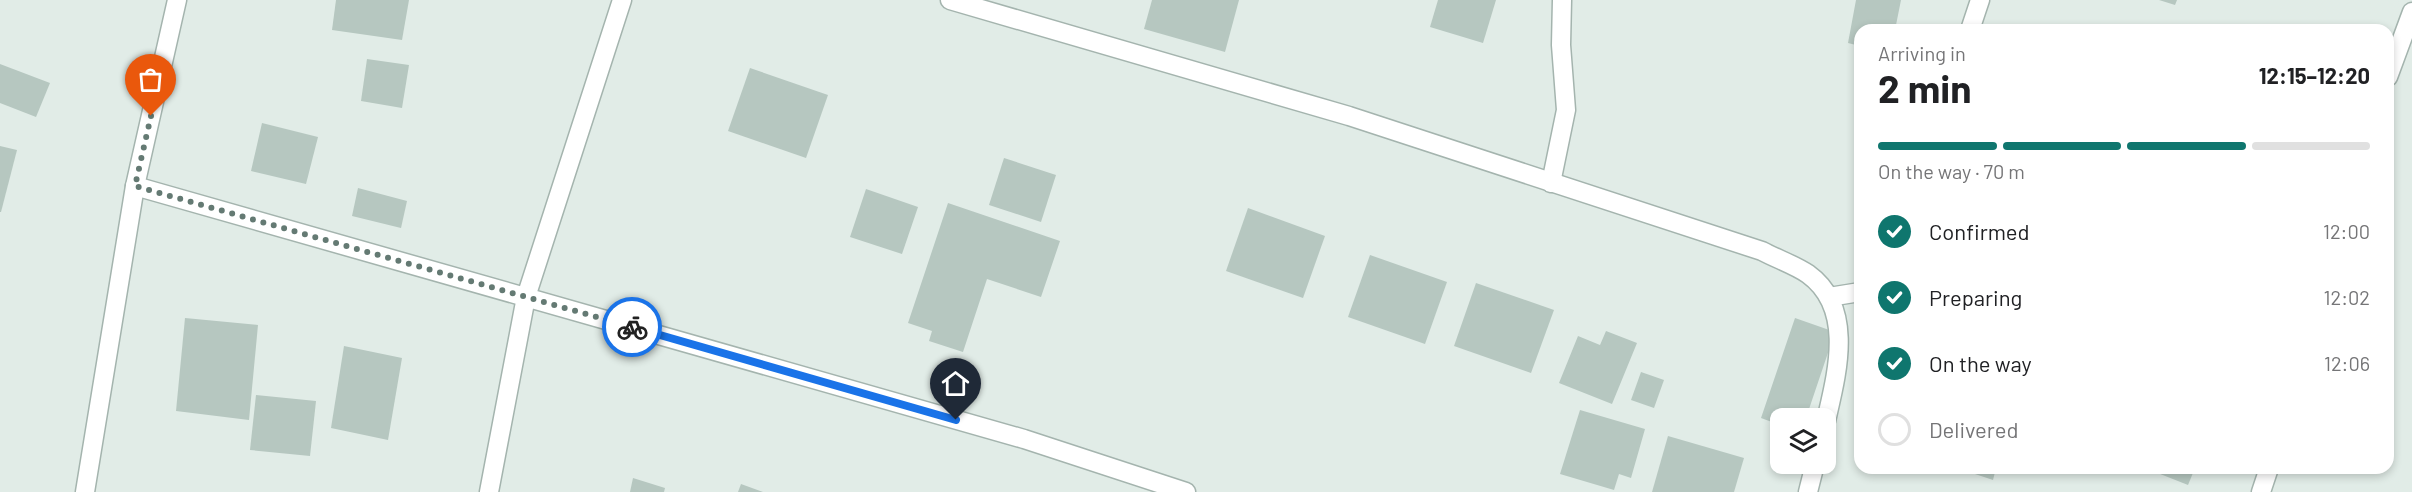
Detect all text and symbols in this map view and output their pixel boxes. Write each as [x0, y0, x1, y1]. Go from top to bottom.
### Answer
text: Arriving in [1878, 41, 1966, 65]
pin [125, 54, 176, 116]
text: 12:15–12:20 [2259, 62, 2370, 88]
icon: bag [134, 63, 167, 96]
text: 2 min [1878, 64, 1971, 111]
text: On the way · 70 m [1878, 159, 2025, 183]
icon: check [1878, 215, 1911, 248]
text: Confirmed [1929, 218, 2029, 244]
text: 12:00 [2323, 219, 2370, 243]
icon: check [1878, 281, 1911, 314]
text: Preparing [1929, 284, 2022, 310]
text: 12:02 [2323, 285, 2370, 309]
courier [602, 297, 662, 357]
icon: bike [616, 311, 649, 344]
icon: check [1878, 347, 1911, 380]
text: On the way [1929, 350, 2032, 376]
text: 12:06 [2324, 351, 2370, 375]
pin [930, 358, 981, 420]
icon: home [939, 367, 972, 400]
map controls [1770, 408, 1836, 474]
button: layers [1770, 408, 1836, 474]
text: Delivered [1929, 416, 2018, 442]

